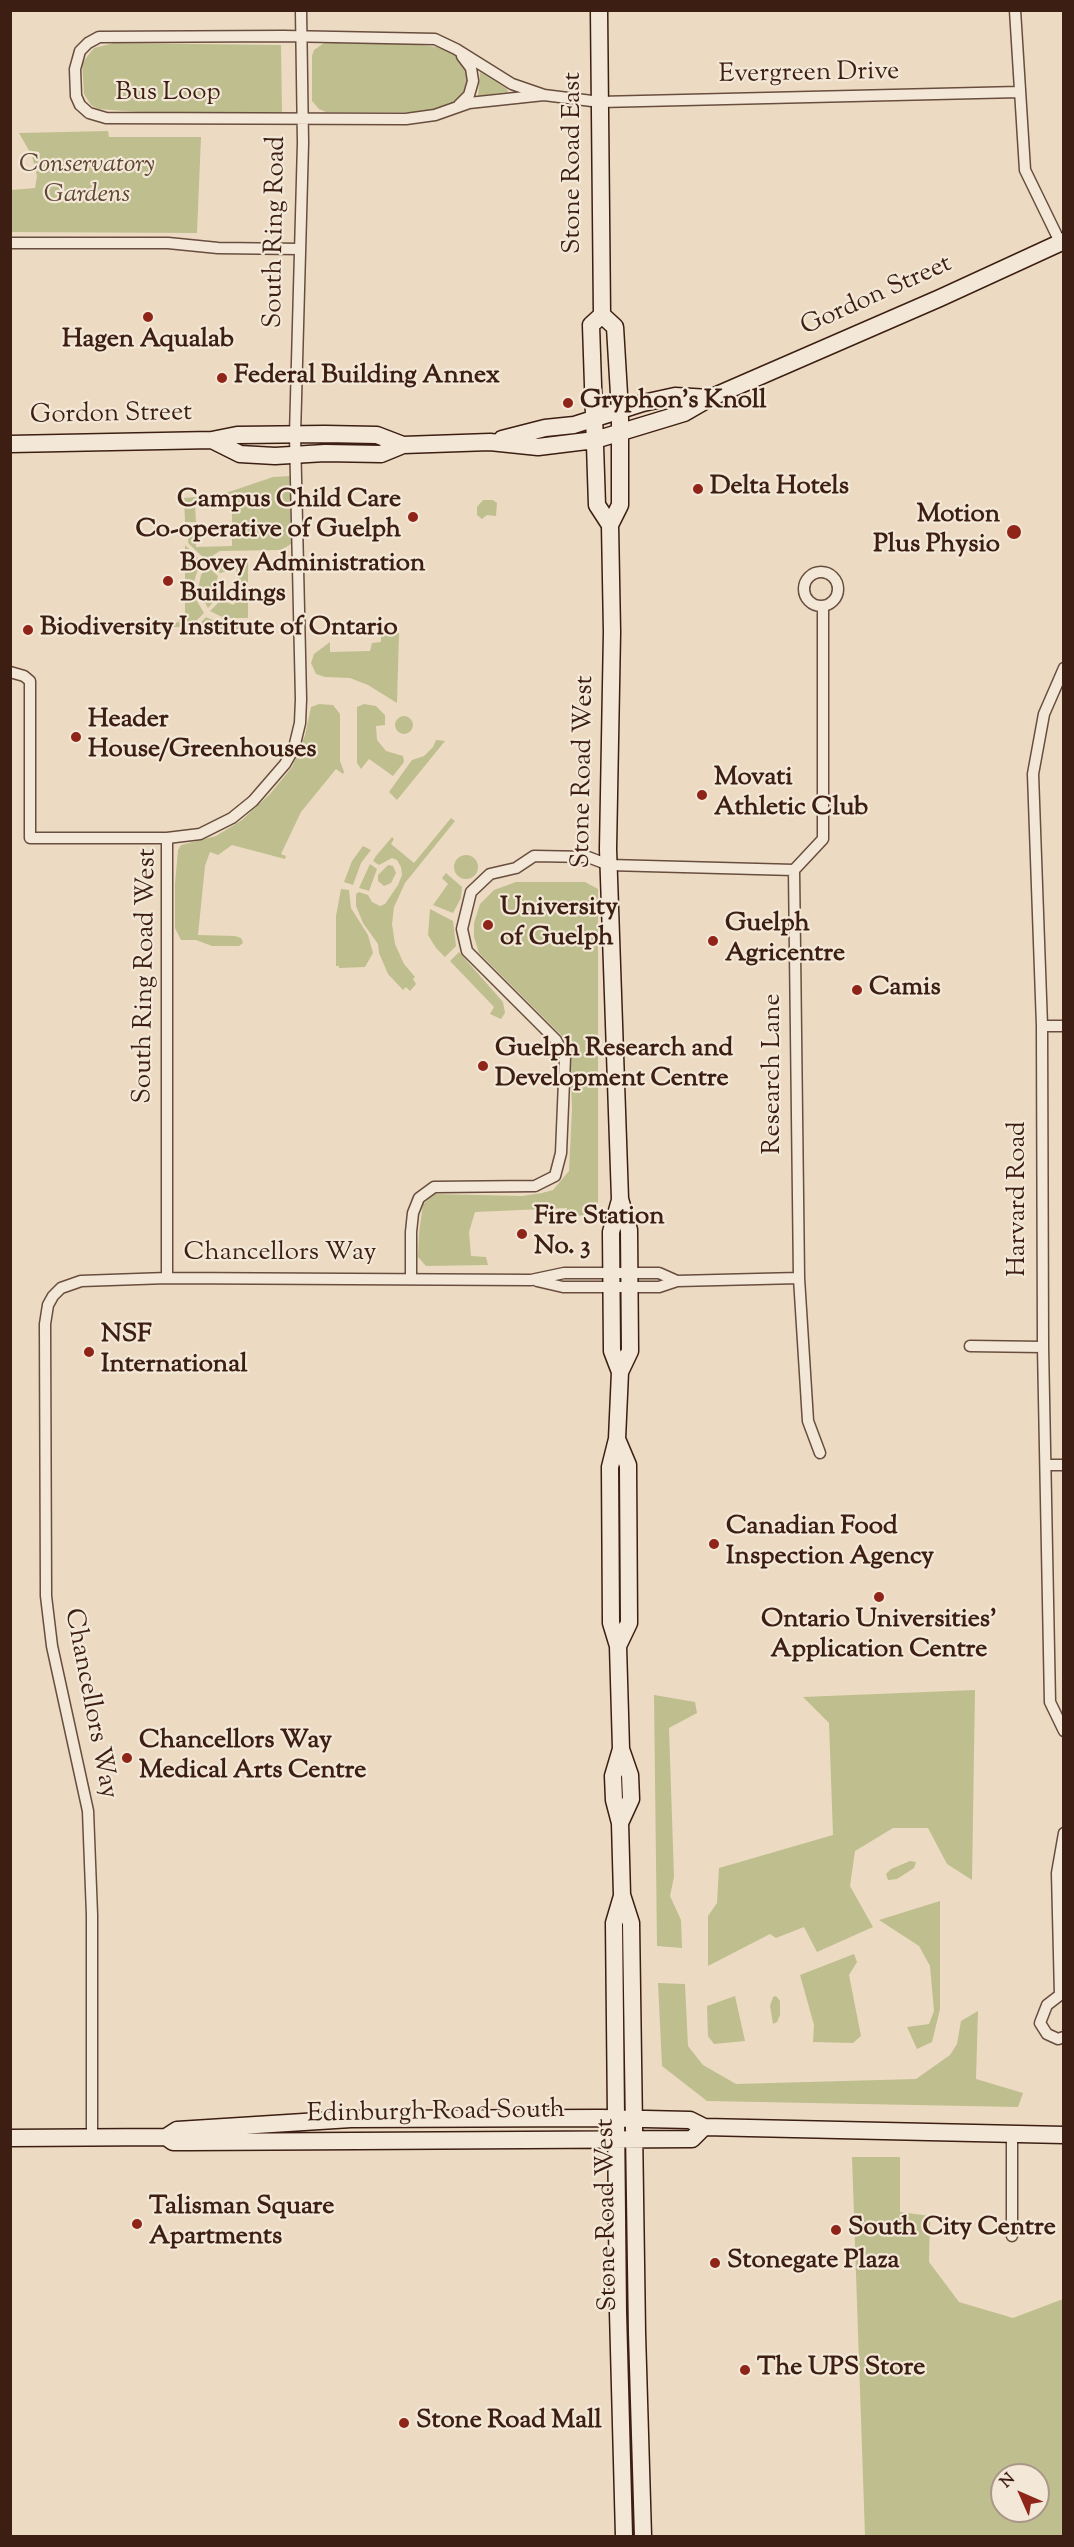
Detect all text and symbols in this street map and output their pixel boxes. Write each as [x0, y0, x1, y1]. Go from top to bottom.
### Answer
street label: Evergreen Drive [718, 58, 900, 92]
street label: Stone Road East [559, 72, 591, 254]
street label: Bus Loop [115, 79, 221, 111]
street label: South Ring Road [260, 136, 294, 328]
park label: Conservatory Gardens [19, 151, 155, 212]
street label: Gordon Street [797, 250, 957, 344]
marker: Hagen Aqualab [141, 310, 155, 324]
place label: Hagen Aqualab [62, 326, 234, 358]
place label: Federal Building Annex [234, 362, 500, 394]
marker: Federal Building Annex [215, 371, 229, 385]
place label: Gryphon's Knoll [580, 387, 766, 419]
marker: Gryphon's Knoll [561, 396, 575, 410]
street label: Gordon Street [30, 399, 192, 433]
place label: Delta Hotels [710, 473, 849, 505]
marker: Delta Hotels [691, 482, 705, 496]
place label: Campus Child Care Co-operative of Guelph [136, 486, 401, 548]
place label: Motion Plus Physio [873, 501, 1000, 562]
marker: Campus Child Care Co-operative of Guelph [406, 510, 420, 524]
marker: Motion Plus Physio [1005, 523, 1023, 541]
place label: Bovey Administration Buildings [180, 550, 425, 612]
marker: Bovey Administration Buildings [161, 574, 175, 588]
place label: Biodiversity Institute of Ontario [40, 614, 398, 646]
marker: Biodiversity Institute of Ontario [21, 623, 35, 637]
street label: Stone Road West [568, 675, 602, 869]
place label: Header House/Greenhouses [88, 706, 316, 768]
marker: Header House/Greenhouses [69, 730, 83, 744]
place label: Movati Athletic Club [714, 764, 868, 826]
marker: Movati Athletic Club [695, 788, 709, 802]
street label: South Ring Road West [129, 848, 165, 1104]
place label: University of Guelph [500, 894, 618, 956]
place label: Guelph Agricentre [725, 910, 845, 972]
marker: University of Guelph [481, 918, 495, 932]
marker: Guelph Agricentre [706, 934, 720, 948]
place label: Camis [869, 974, 941, 1006]
marker: Camis [850, 983, 864, 997]
street label: Research Lane [759, 993, 791, 1155]
place label: Guelph Research and Development Centre [495, 1035, 733, 1096]
marker: Guelph Research and Development Centre [476, 1059, 490, 1073]
street label: Harvard Road [1004, 1121, 1036, 1277]
place label: Fire Station No. 3 [534, 1203, 665, 1264]
marker: Fire Station No. 3 [515, 1227, 529, 1241]
street label: Chancellors Way [184, 1239, 376, 1271]
place label: NSF International [101, 1321, 247, 1382]
marker: NSF International [82, 1345, 96, 1359]
place label: Canadian Food Inspection Agency [726, 1513, 934, 1574]
marker: Canadian Food Inspection Agency [707, 1537, 721, 1551]
marker: Ontario Universities' Application Centre [872, 1590, 886, 1604]
street label: Chancellors Way [55, 1606, 123, 1802]
place label: Ontario Universities' Application Centre [761, 1606, 997, 1667]
place label: Chancellors Way Medical Arts Centre [139, 1727, 366, 1788]
marker: Chancellors Way Medical Arts Centre [120, 1751, 134, 1765]
street label: Edinburgh Road South [307, 2096, 565, 2132]
street label: Stone Road West [592, 2118, 626, 2312]
place label: Talisman Square Apartments [149, 2193, 334, 2254]
place label: South City Centre [848, 2214, 1056, 2246]
marker: Talisman Square Apartments [130, 2217, 144, 2231]
marker: South City Centre [829, 2223, 843, 2237]
place label: Stonegate Plaza [727, 2247, 900, 2279]
marker: Stonegate Plaza [708, 2256, 722, 2270]
place label: The UPS Store [757, 2354, 925, 2386]
marker: The UPS Store [738, 2363, 752, 2377]
place label: Stone Road Mall [416, 2407, 602, 2439]
marker: Stone Road Mall [397, 2416, 411, 2430]
north arrow [990, 2463, 1050, 2523]
text: N [996, 2469, 1021, 2494]

